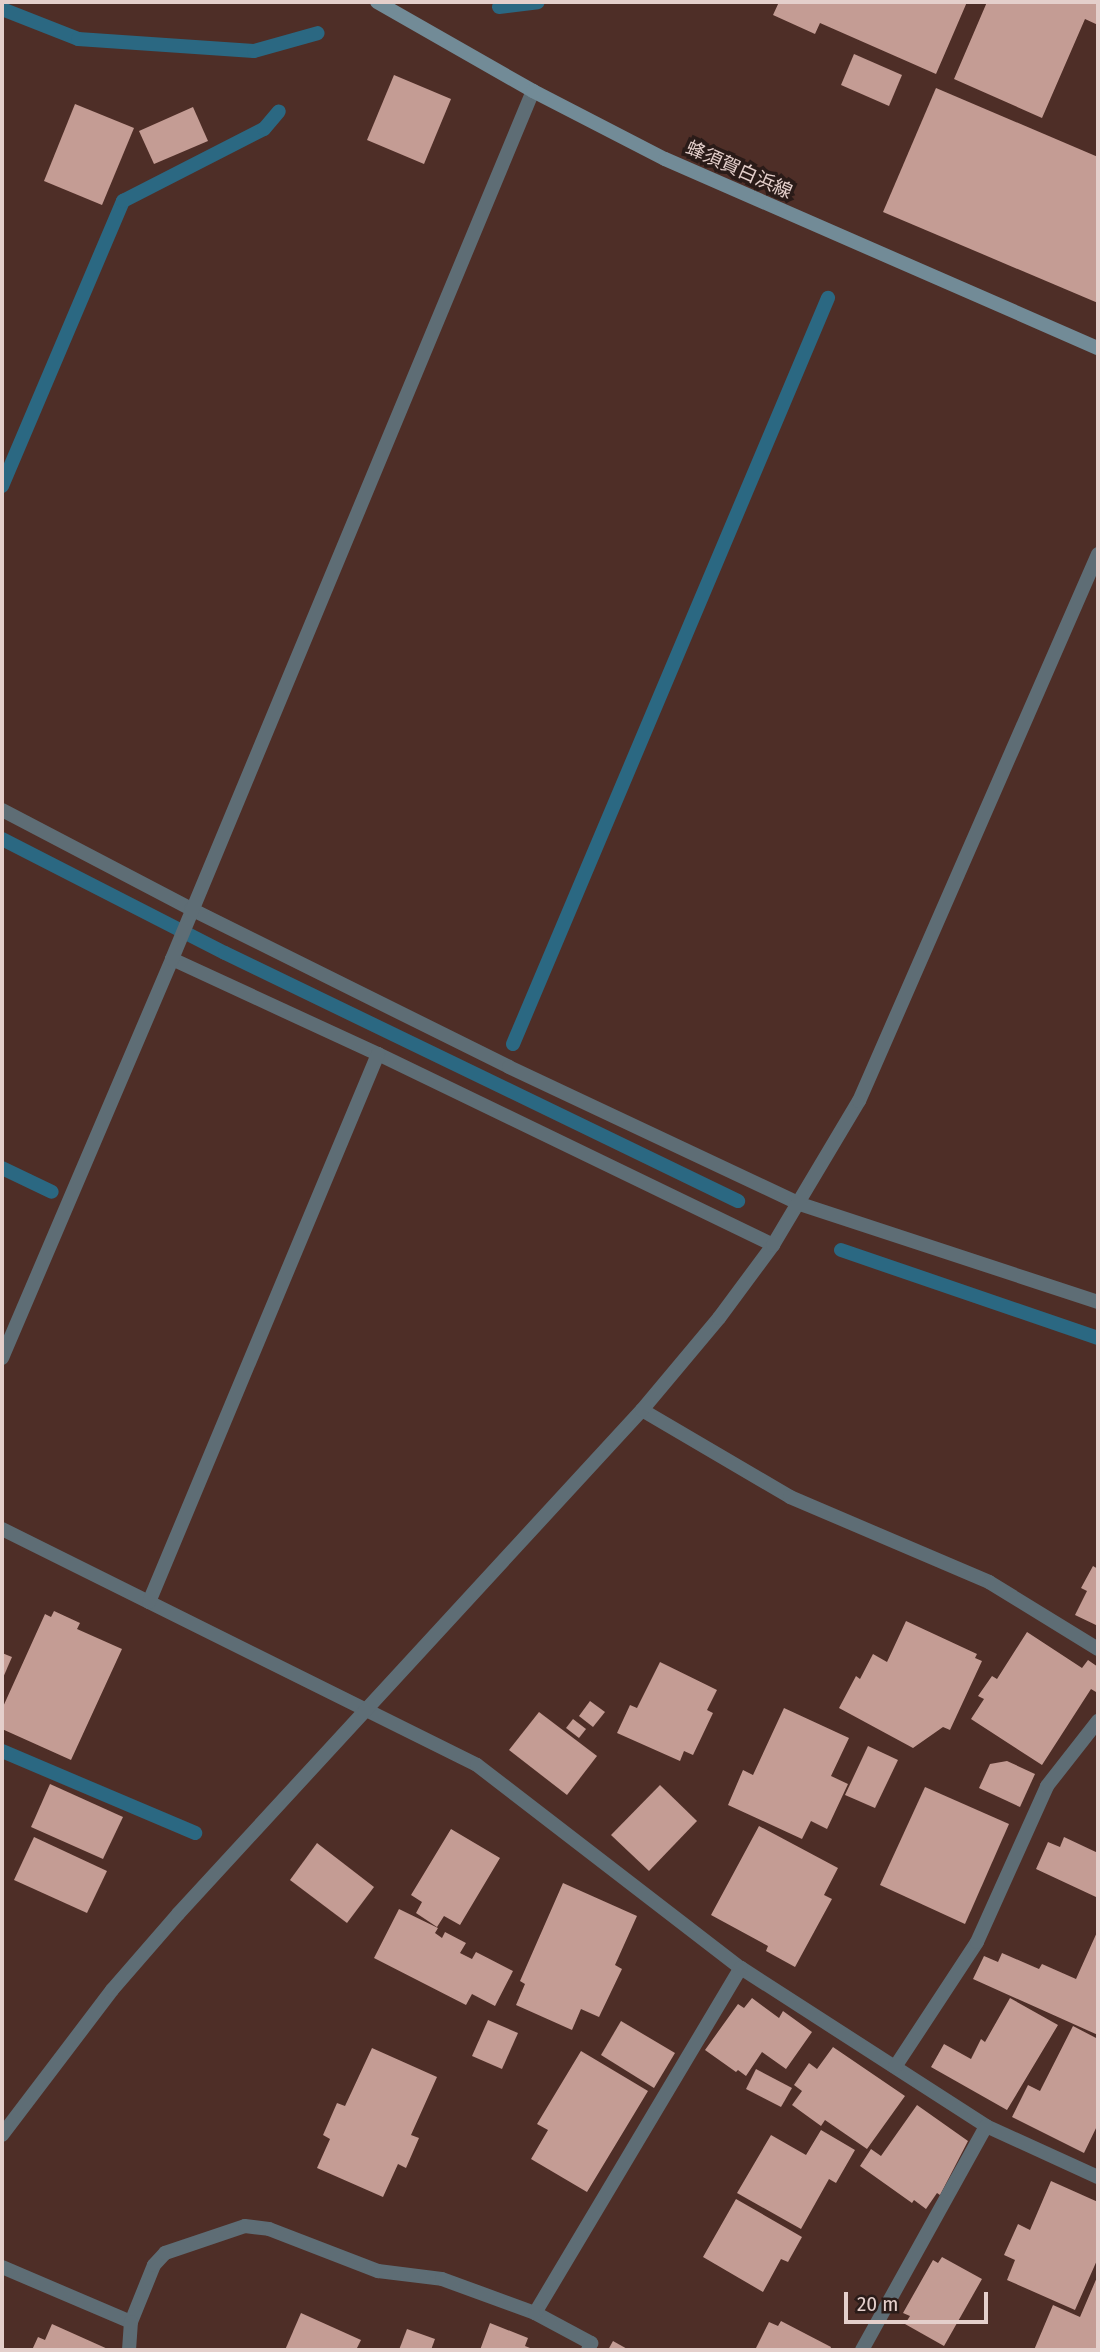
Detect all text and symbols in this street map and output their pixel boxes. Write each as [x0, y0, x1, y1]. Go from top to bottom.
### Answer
street label: 蜂須賀白浜線 [682, 136, 796, 204]
scale bar [848, 2278, 992, 2322]
text: 20 m [857, 2291, 898, 2317]

